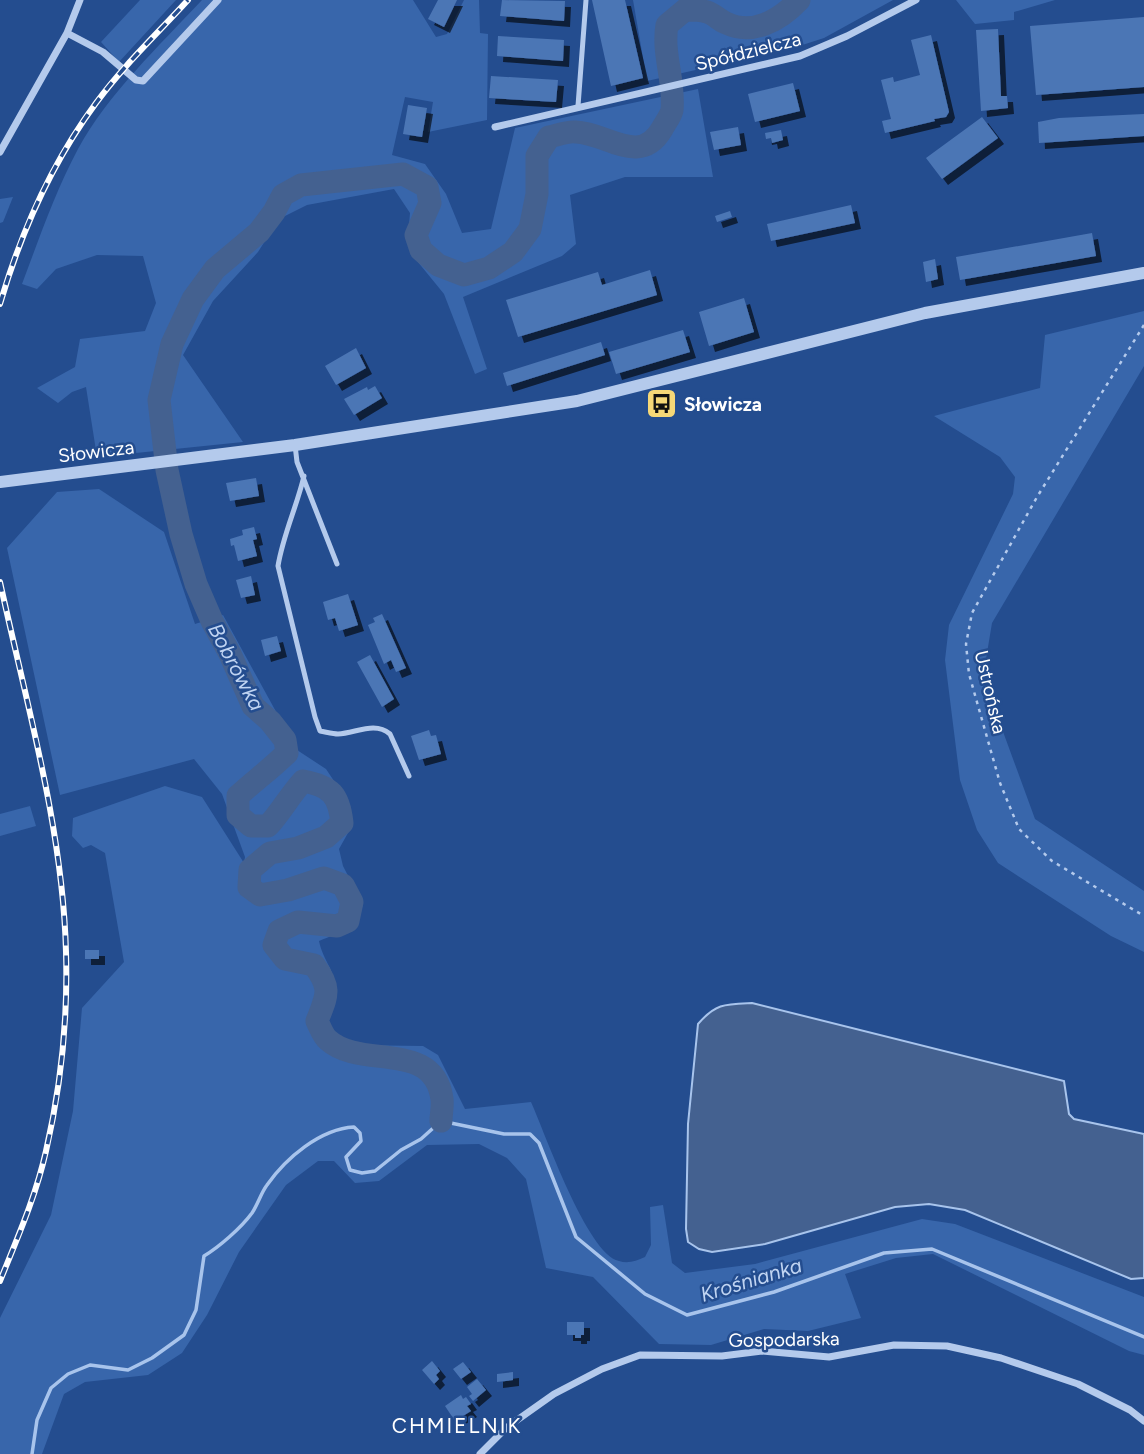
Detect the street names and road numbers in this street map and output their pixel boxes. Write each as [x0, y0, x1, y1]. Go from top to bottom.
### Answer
street label: Spółdzielcza [693, 27, 803, 76]
street label: Słowicza [57, 435, 135, 468]
street label: Ustrońska [970, 648, 1011, 736]
street label: Gospodarska [728, 1327, 840, 1352]

